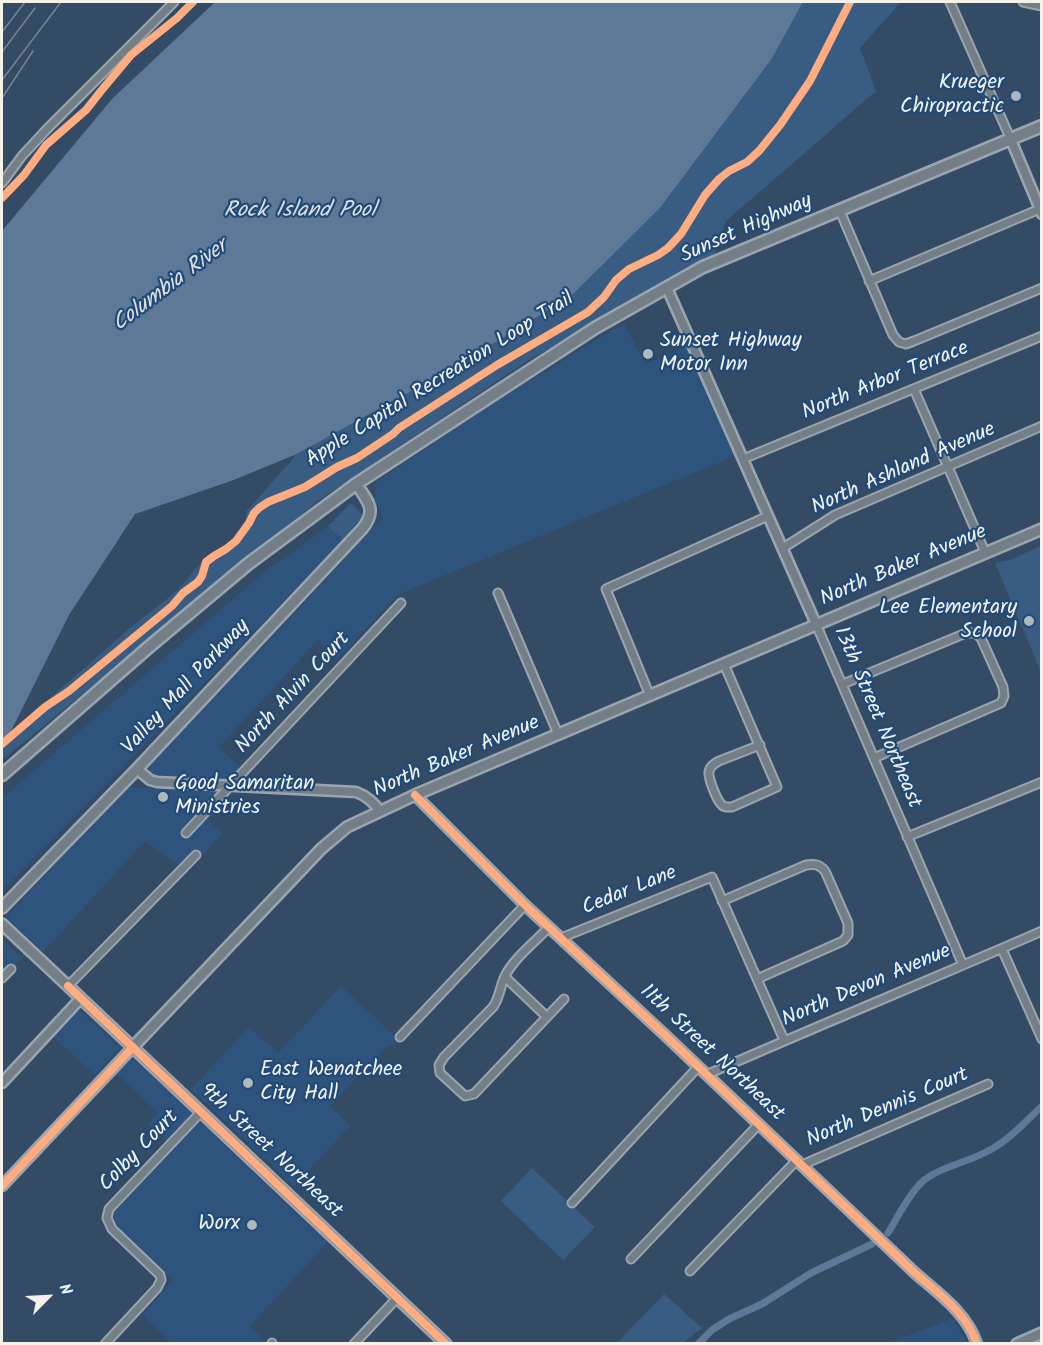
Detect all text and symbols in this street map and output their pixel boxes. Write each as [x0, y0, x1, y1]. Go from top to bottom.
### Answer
place label: Krueger Chiropractic [900, 71, 1004, 121]
marker: Krueger Chiropractic [1009, 89, 1023, 103]
street label: Sunset Highway [677, 190, 817, 270]
water label: Rock Island Pool [224, 199, 376, 225]
water label: Columbia River [108, 235, 234, 339]
street label: Apple Capital Recreation Loop Trail [302, 288, 580, 474]
place label: Sunset Highway Motor Inn [660, 329, 802, 379]
street label: North Arbor Terrace [799, 337, 973, 427]
marker: Sunset Highway Motor Inn [641, 347, 655, 361]
street label: North Ashland Avenue [808, 418, 1000, 522]
street label: North Baker Avenue [817, 521, 991, 613]
place label: Lee Elementary School [879, 596, 1017, 646]
marker: Lee Elementary School [1022, 614, 1036, 628]
street label: Valley Mall Parkway [118, 615, 256, 761]
street label: 13th Street Northeast [826, 624, 926, 812]
street label: North Alvin Court [231, 628, 357, 760]
street label: North Baker Avenue [370, 712, 544, 804]
place label: Good Samaritan Ministries [175, 772, 314, 822]
marker: Good Samaritan Ministries [156, 790, 170, 804]
street label: Cedar Lane [579, 862, 681, 922]
street label: North Devon Avenue [779, 940, 955, 1034]
street label: 11th Street Northeast [633, 980, 789, 1128]
place label: East Wenatchee City Hall [260, 1058, 402, 1108]
street label: North Dennis Court [803, 1064, 973, 1154]
marker: East Wenatchee City Hall [241, 1076, 255, 1090]
street label: 9th Street Northeast [193, 1079, 347, 1225]
street label: Colby Court [95, 1106, 185, 1198]
place label: Worx [198, 1212, 240, 1238]
marker: Worx [245, 1218, 259, 1232]
north arrow [18, 1267, 78, 1327]
text: N [51, 1280, 78, 1299]

